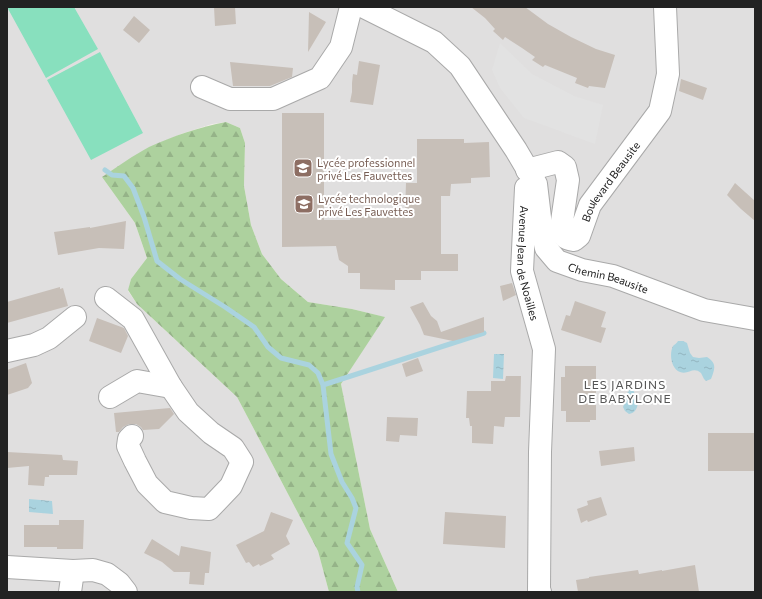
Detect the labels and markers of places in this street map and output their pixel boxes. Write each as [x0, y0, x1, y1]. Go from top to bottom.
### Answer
place label: Lycée professionnel privé Les Fauvettes [317, 156, 415, 182]
school or university icon: Lycée professionnel privé Les Fauvettes [292, 157, 314, 179]
place label: Lycée technologique privé Les Fauvettes [318, 192, 420, 218]
school or university icon: Lycée technologique privé Les Fauvettes [293, 193, 315, 215]

